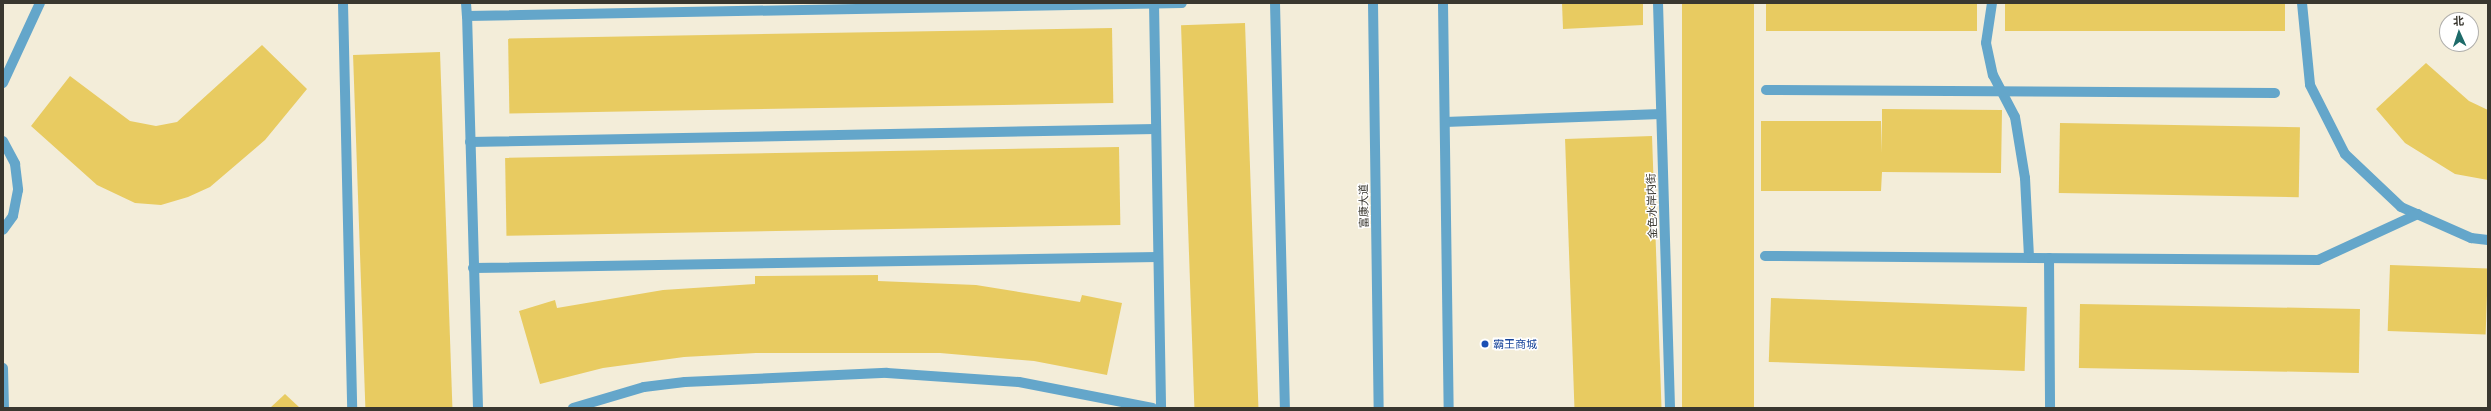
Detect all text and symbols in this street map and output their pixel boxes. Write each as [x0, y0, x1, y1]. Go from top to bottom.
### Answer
north arrow [2439, 12, 2479, 52]
text: 北 [2453, 14, 2464, 28]
street label: 金色水岸内街 [1644, 173, 1660, 239]
street label: 富康大道 [1357, 184, 1371, 228]
place label: 霸王商城 [1493, 337, 1537, 351]
marker: 霸王商城 [1480, 339, 1490, 349]

